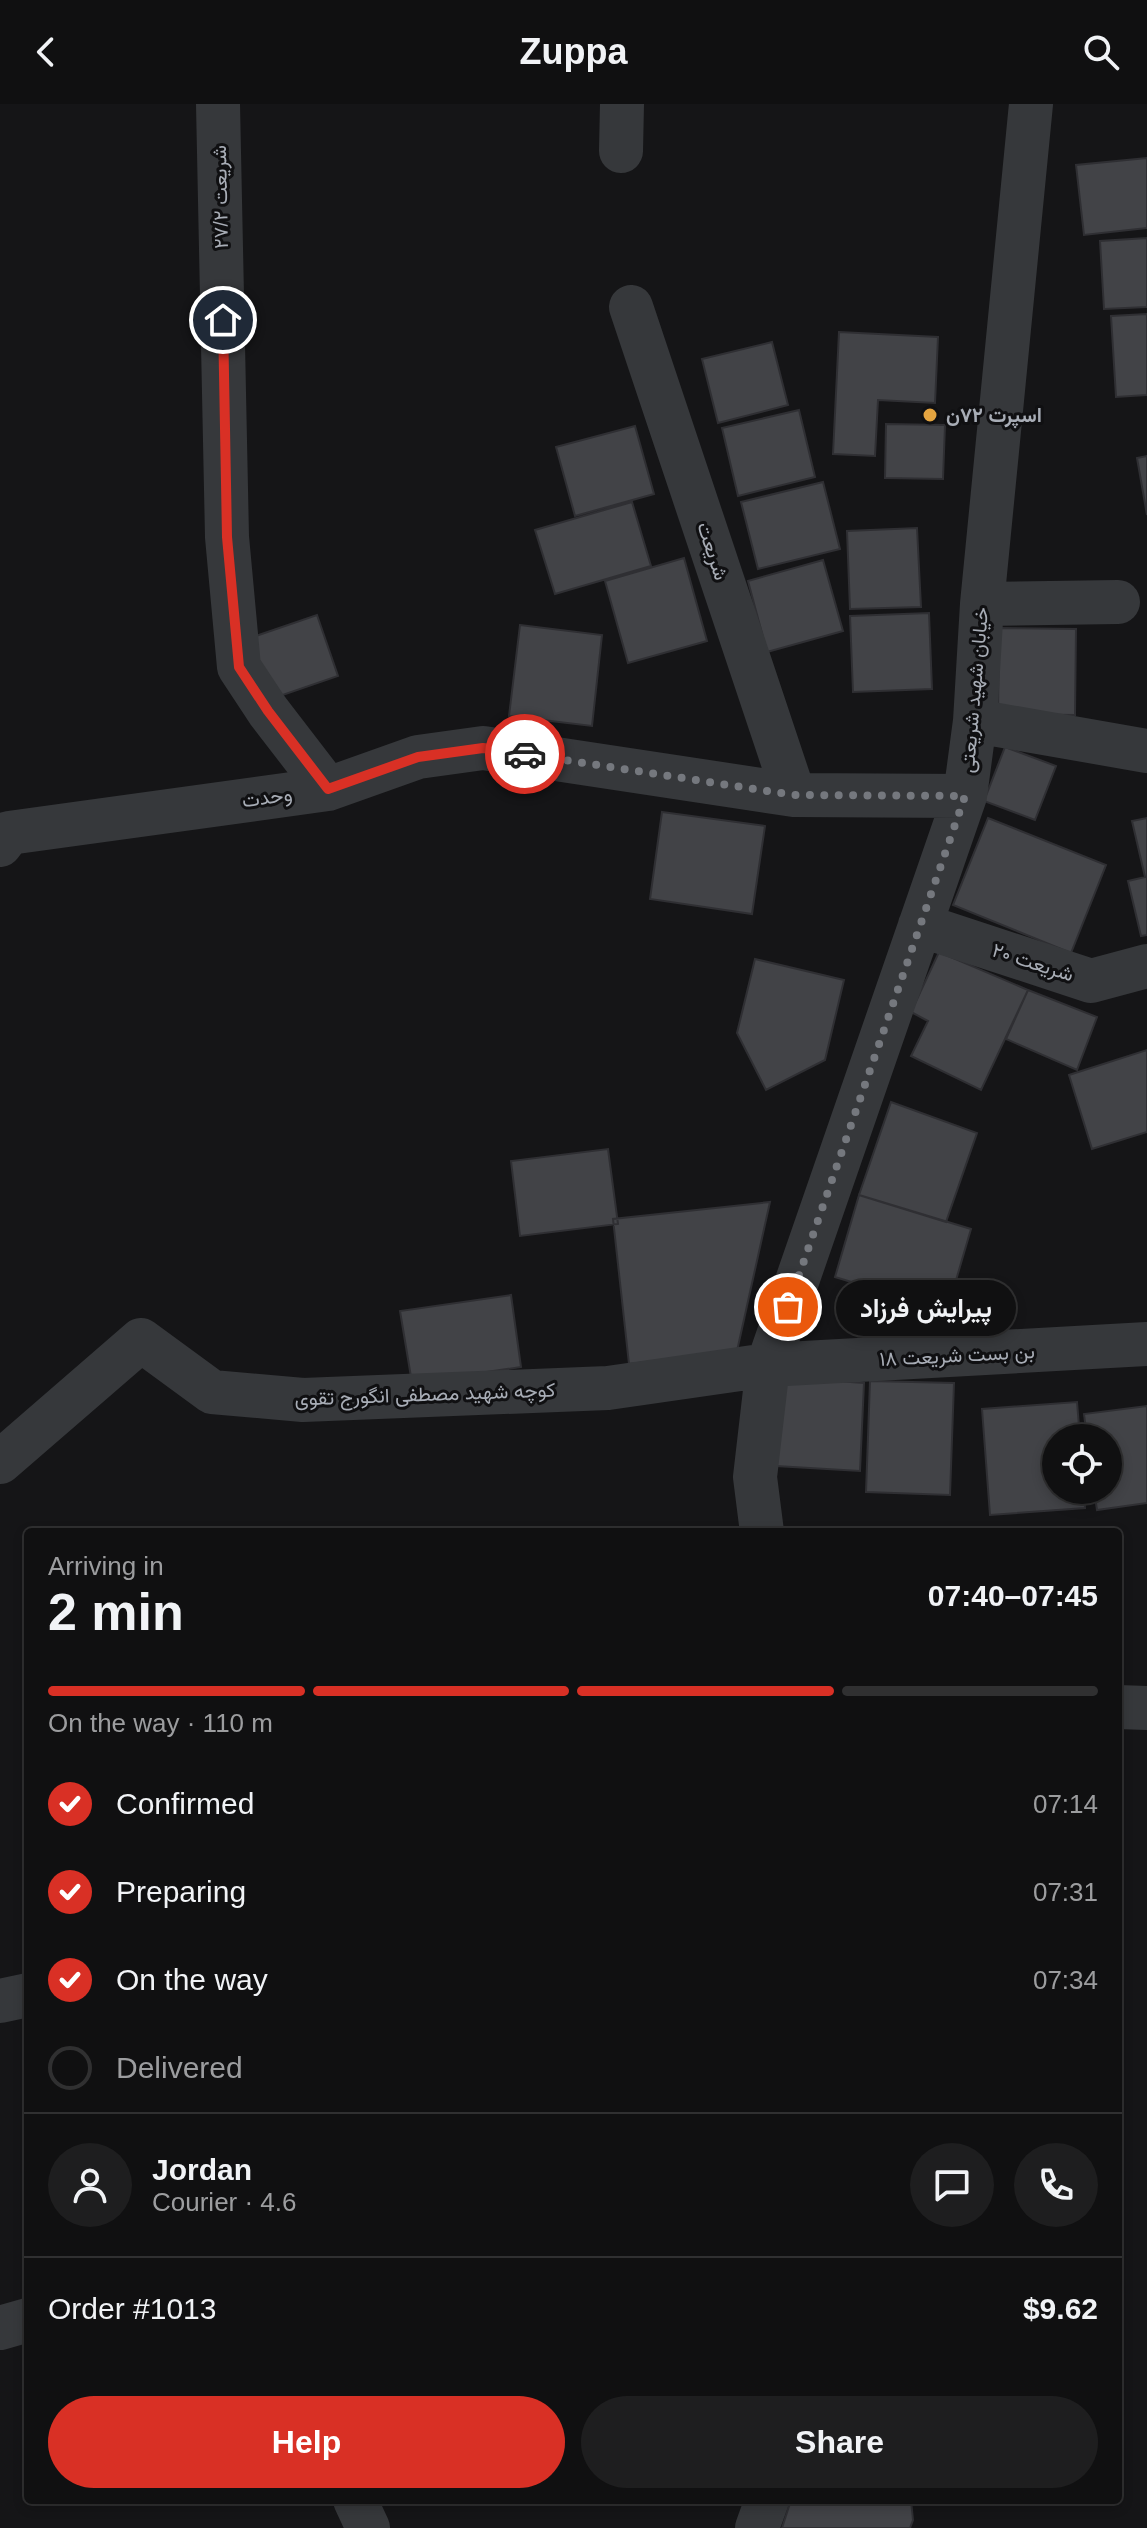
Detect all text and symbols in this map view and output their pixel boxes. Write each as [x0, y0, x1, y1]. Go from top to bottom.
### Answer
icon: back [24, 30, 68, 74]
icon: search [1079, 30, 1123, 74]
text: Zuppa [520, 31, 627, 72]
street label: شریعت ۲۷/۲ [208, 145, 234, 249]
pin [189, 286, 257, 354]
icon: home [201, 298, 245, 342]
place label: اسپرت ۷۲ن [946, 404, 1042, 429]
marker: اسپرت ۷۲ن [921, 406, 939, 424]
street label: شریعت [691, 519, 733, 583]
street label: خیابان شهید شریعتی [956, 606, 994, 774]
courier [485, 714, 565, 794]
icon: car [503, 732, 547, 776]
street label: وحدت [241, 783, 294, 813]
street label: شریعت ۲۰ [989, 939, 1076, 987]
pin [754, 1273, 822, 1341]
callout: پیرایش فرزاد [836, 1279, 1016, 1335]
icon: bag [766, 1285, 810, 1329]
text: پیرایش فرزاد [860, 1293, 992, 1323]
street label: بن بست شریعت ۱۸ [879, 1340, 1035, 1372]
street label: کوچه شهید مصطفی انگورج تقوی [294, 1378, 556, 1413]
map controls [1042, 1424, 1122, 1504]
button: locate [1042, 1424, 1122, 1504]
text: Arriving in [48, 1551, 164, 1581]
text: 07:40–07:45 [928, 1579, 1098, 1612]
text: 2 min [48, 1583, 184, 1641]
text: On the way · 110 m [48, 1708, 273, 1738]
icon: check [48, 1782, 92, 1826]
text: Confirmed [116, 1787, 254, 1820]
text: 07:14 [1033, 1789, 1098, 1819]
icon: check [48, 1870, 92, 1914]
text: Preparing [116, 1875, 246, 1908]
text: 07:31 [1033, 1877, 1098, 1907]
icon: check [48, 1958, 92, 2002]
text: On the way [116, 1963, 268, 1996]
text: 07:34 [1033, 1965, 1098, 1995]
text: Delivered [116, 2051, 243, 2084]
button: person [48, 2143, 132, 2227]
button: chat [910, 2143, 994, 2227]
button: phone [1014, 2143, 1098, 2227]
text: Jordan [152, 2153, 252, 2186]
text: Courier · 4.6 [152, 2187, 297, 2217]
text: Order #1013 [48, 2292, 216, 2325]
text: $9.62 [1023, 2292, 1098, 2325]
button: Help [48, 2396, 565, 2488]
button: Share [581, 2396, 1098, 2488]

